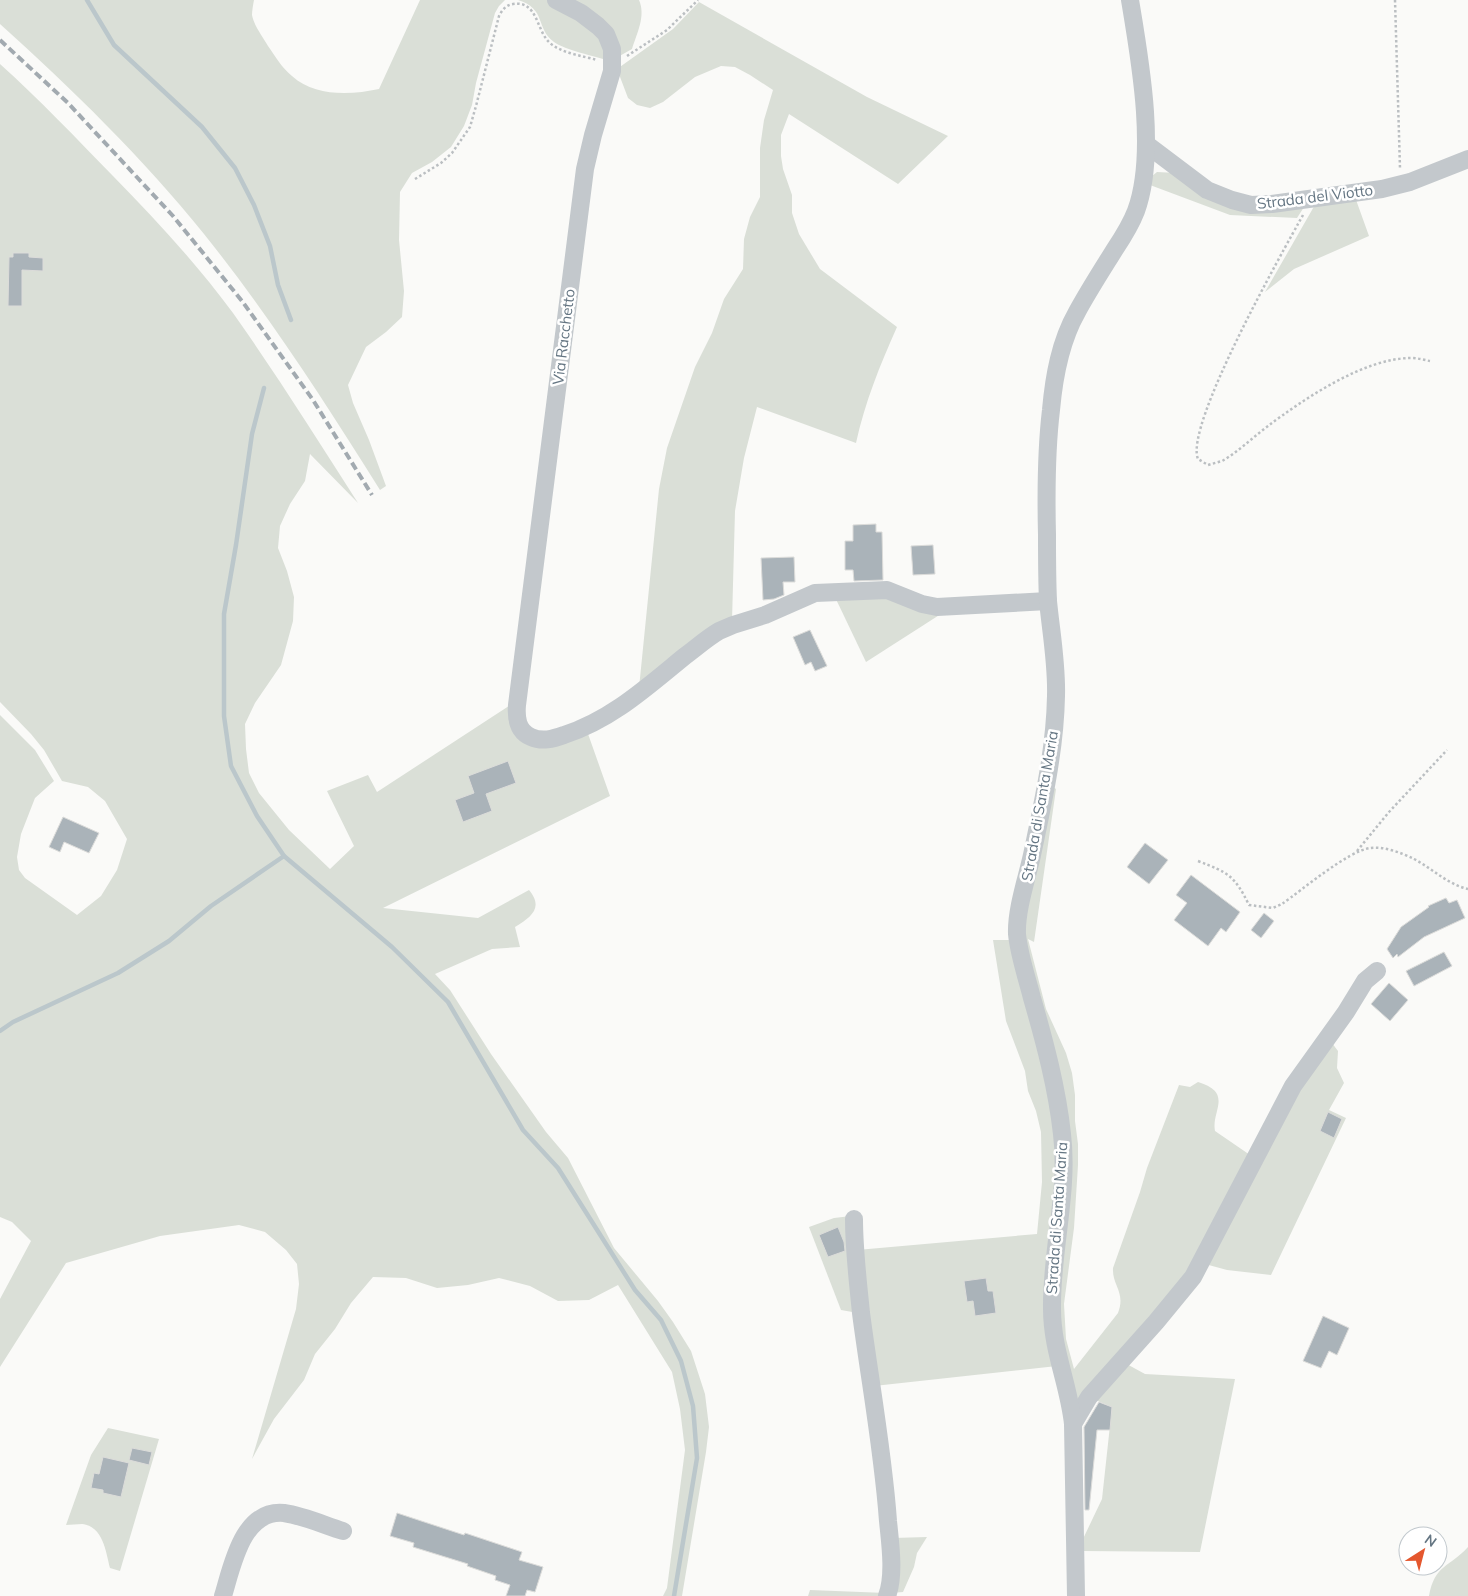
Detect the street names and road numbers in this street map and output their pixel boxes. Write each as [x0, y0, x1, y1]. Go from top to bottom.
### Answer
street label: Strada del Viotto [1256, 180, 1374, 213]
street label: Via Racchetto [548, 288, 579, 386]
street label: Strada di Santa Maria [1017, 729, 1062, 883]
street label: Strada di Santa Maria [1042, 1141, 1071, 1295]

